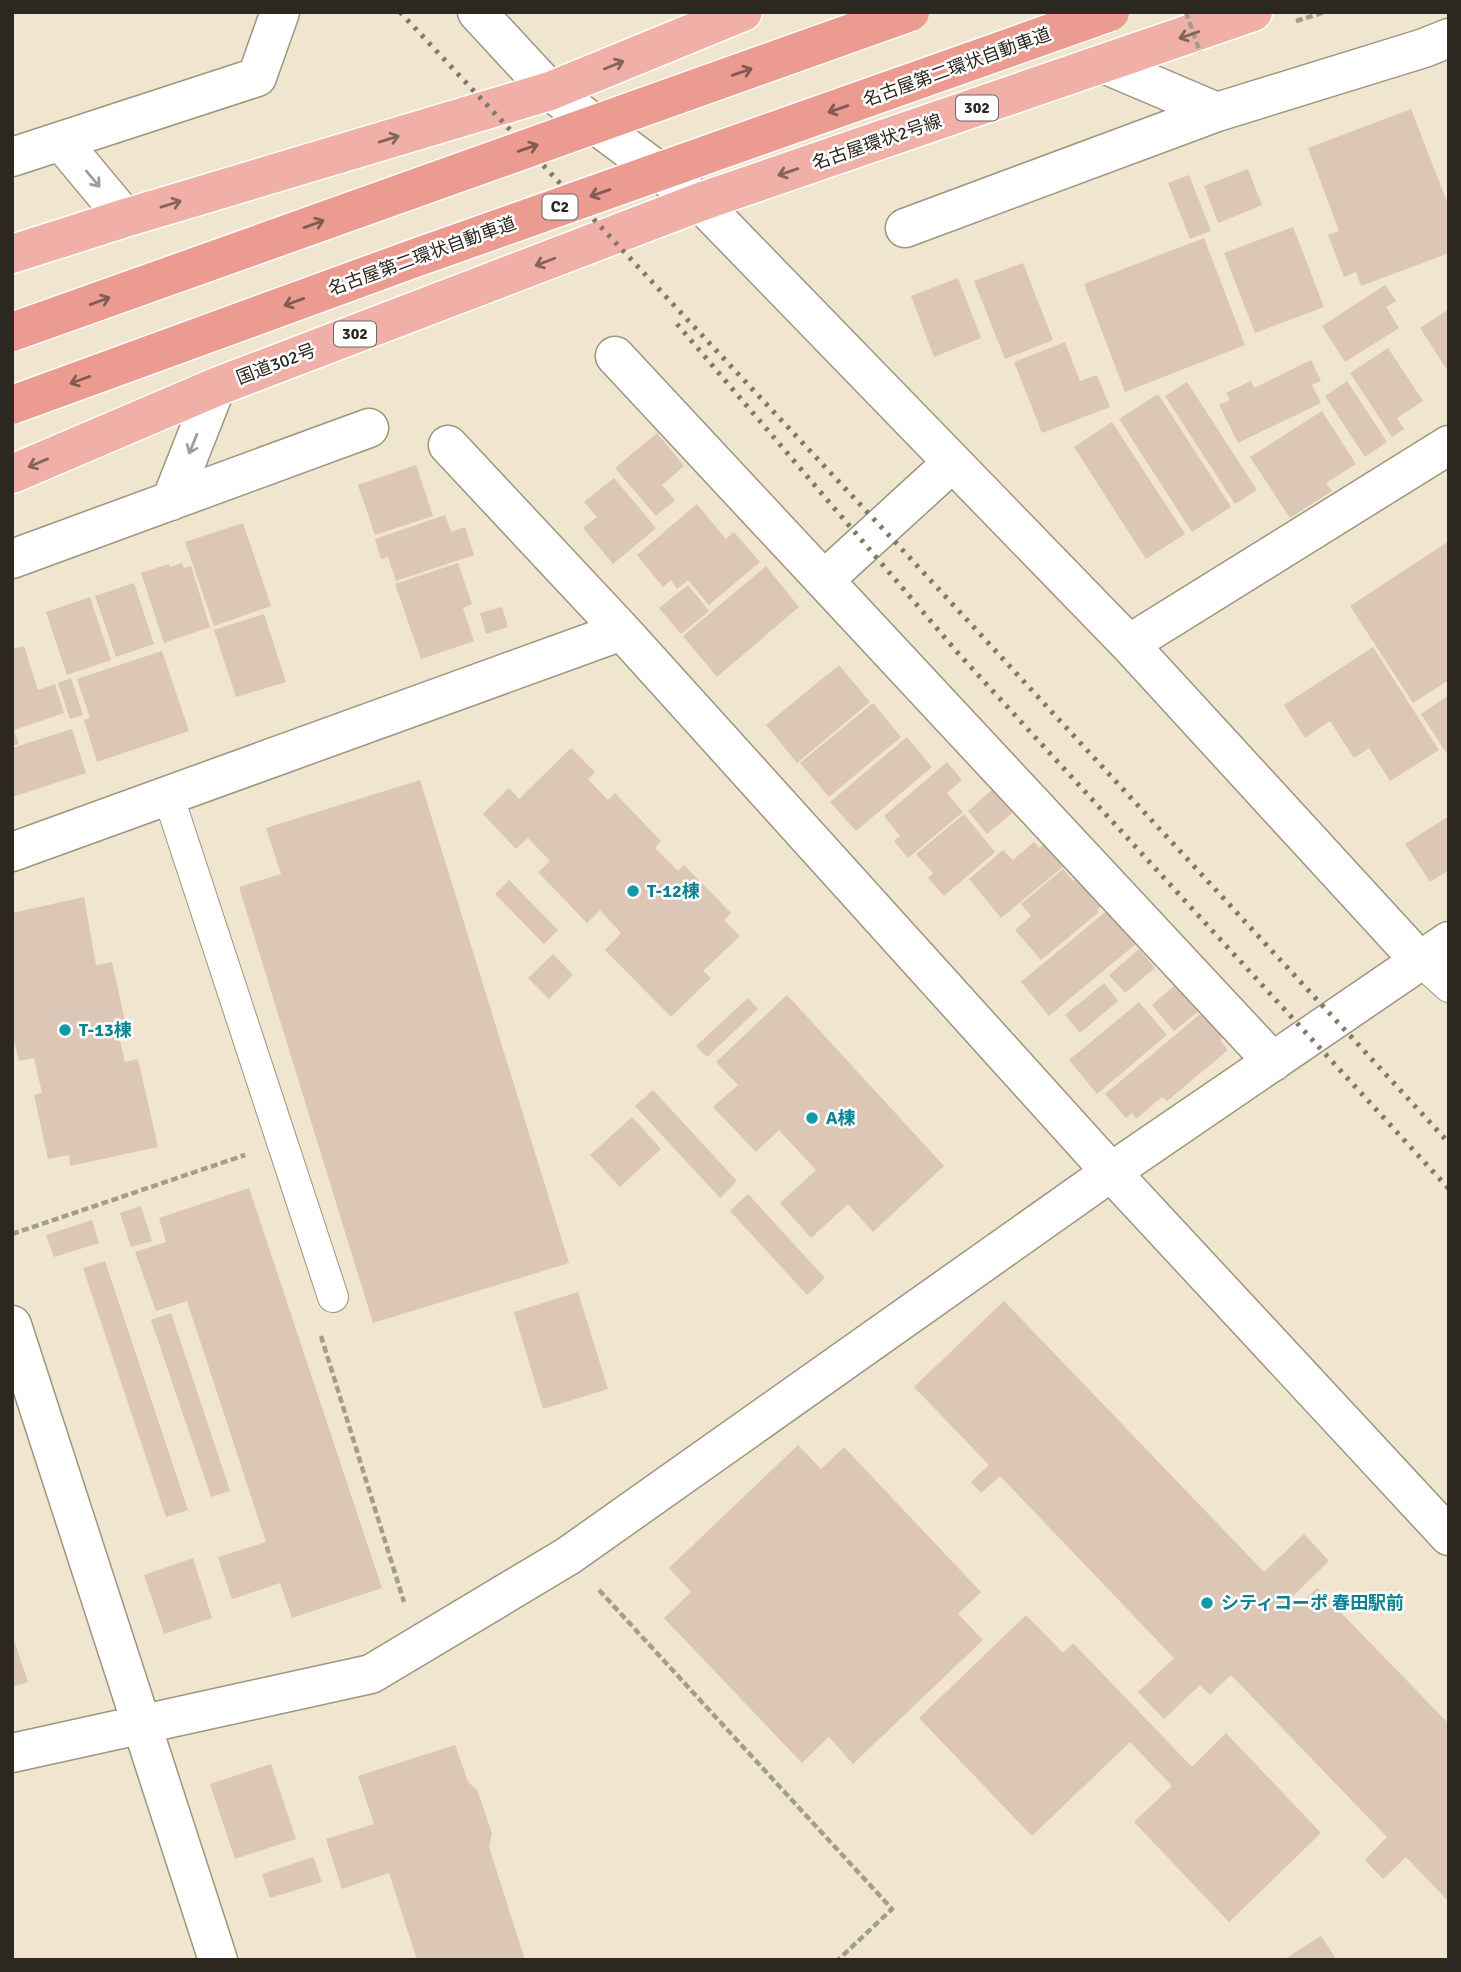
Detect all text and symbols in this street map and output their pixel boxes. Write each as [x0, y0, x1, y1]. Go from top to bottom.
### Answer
street label: 名古屋第二環状自動車道 [860, 23, 1054, 111]
one-way arrow [1178, 30, 1200, 42]
one-way arrow [602, 58, 624, 71]
one-way arrow [731, 65, 753, 77]
road number: 302 [956, 96, 998, 120]
one-way arrow [828, 104, 850, 116]
street label: 名古屋環状2号線 [809, 110, 945, 174]
one-way arrow [378, 132, 400, 145]
one-way arrow [517, 141, 539, 154]
one-way arrow [778, 167, 800, 179]
one-way arrow [85, 170, 101, 188]
one-way arrow [590, 188, 612, 200]
road number: C2 [542, 195, 578, 220]
one-way arrow [160, 197, 182, 210]
street label: 名古屋第二環状自動車道 [325, 212, 519, 300]
one-way arrow [302, 217, 324, 229]
one-way arrow [534, 256, 556, 269]
one-way arrow [88, 294, 110, 306]
one-way arrow [283, 297, 305, 310]
road number: 302 [334, 322, 376, 346]
street label: 国道302号 [233, 339, 319, 389]
one-way arrow [70, 375, 92, 388]
one-way arrow [186, 433, 199, 454]
one-way arrow [27, 457, 49, 470]
place label: T-12棟 [647, 880, 700, 902]
marker: T-12棟 [625, 883, 641, 899]
place label: T-13棟 [79, 1019, 132, 1041]
marker: T-13棟 [57, 1022, 73, 1038]
place label: A棟 [826, 1107, 855, 1129]
marker: A棟 [804, 1110, 820, 1126]
place label: シティコーポ 春田駅前 [1221, 1592, 1404, 1614]
marker: シティコーポ 春田駅前 [1199, 1595, 1215, 1611]

